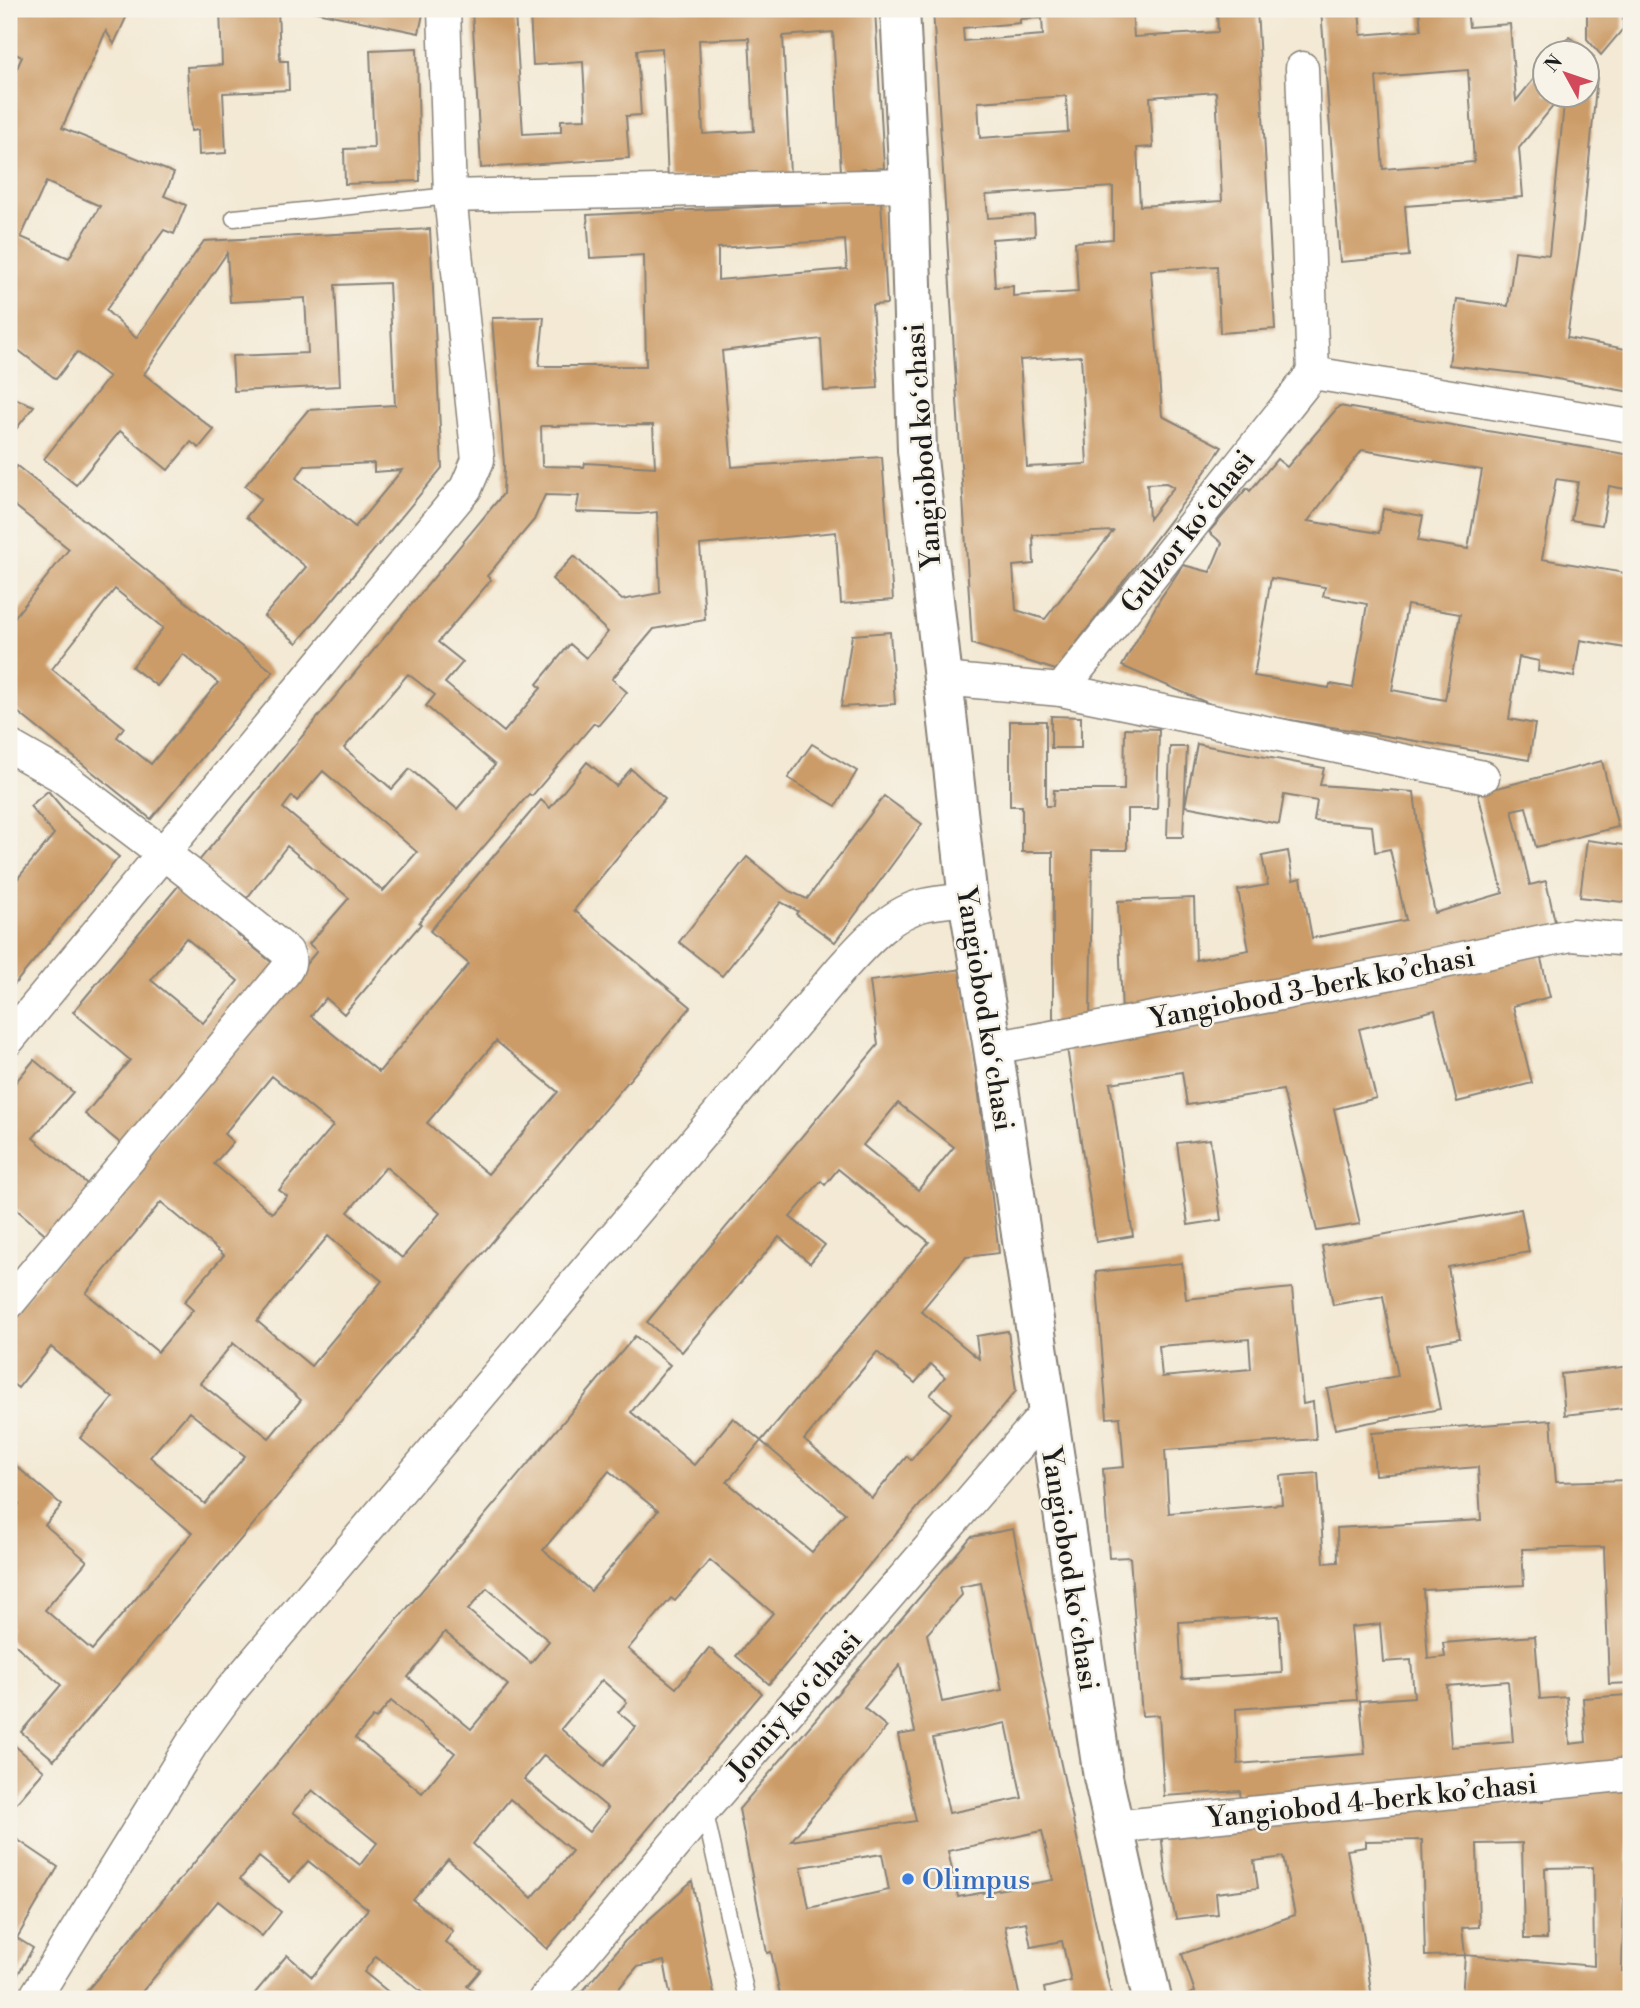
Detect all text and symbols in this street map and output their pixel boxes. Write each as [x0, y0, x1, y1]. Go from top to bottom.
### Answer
north arrow [1532, 38, 1602, 108]
text: N [1540, 50, 1568, 77]
street label: Yangiobod koʻchasi [897, 322, 950, 572]
street label: Gulzor koʻchasi [1114, 443, 1263, 621]
street label: Yangiobod koʻchasi [948, 883, 1021, 1134]
street label: Yangiobod 3-berk koʼchasi [1145, 940, 1478, 1038]
street label: Yangiobod koʻchasi [1033, 1443, 1106, 1694]
street label: Jomiy koʻchasi [720, 1623, 870, 1788]
street label: Yangiobod 4-berk koʼchasi [1203, 1767, 1539, 1836]
place label: Olimpus [922, 1863, 1030, 1898]
marker: Olimpus [900, 1871, 916, 1887]

